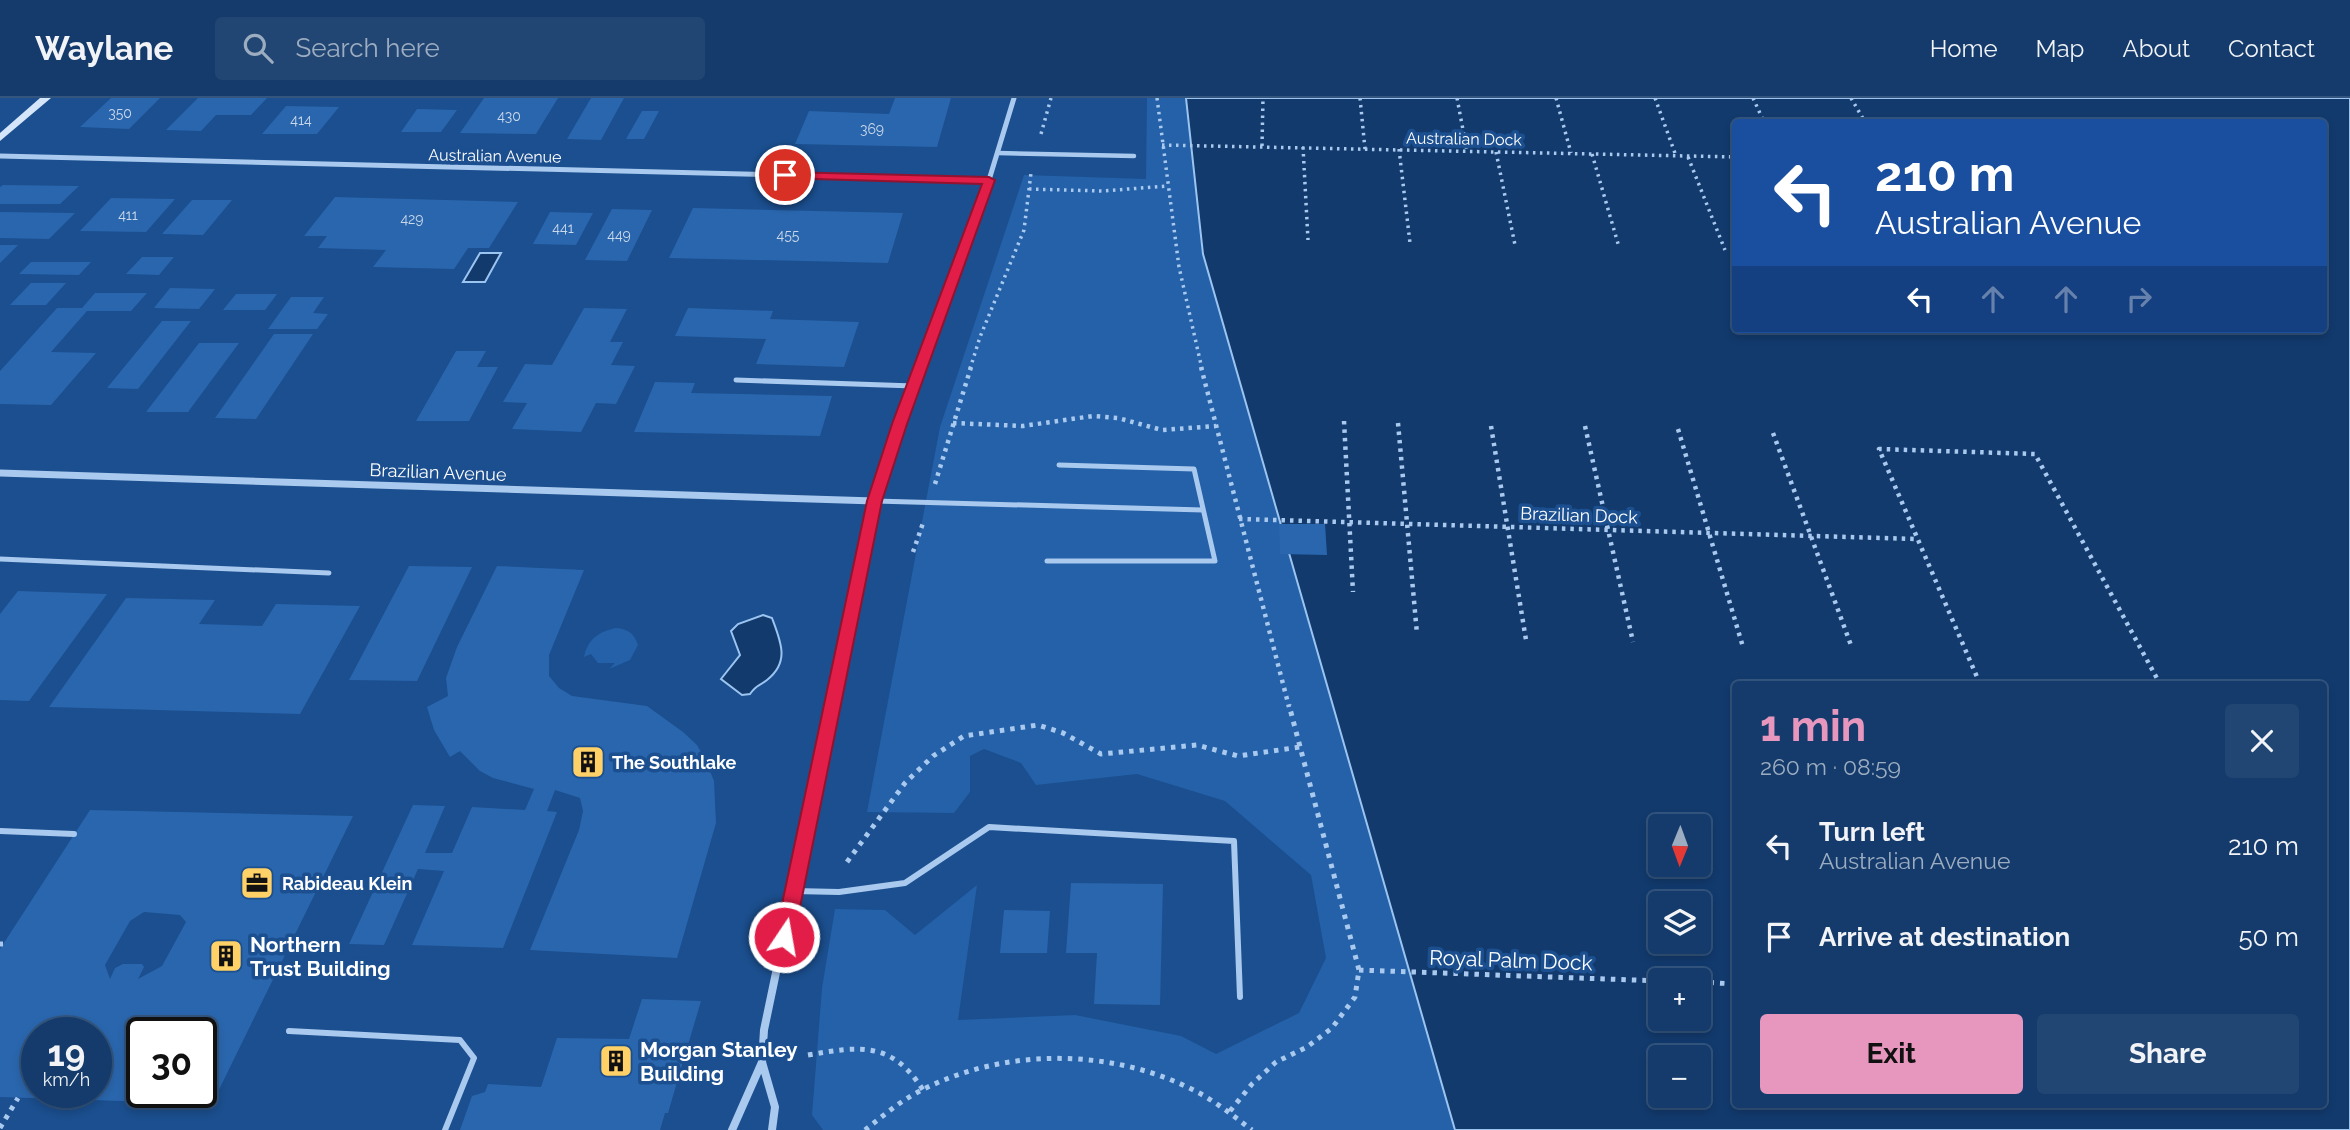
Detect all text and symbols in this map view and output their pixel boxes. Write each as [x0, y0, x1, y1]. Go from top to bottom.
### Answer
search box [215, 17, 705, 80]
text: Waylane [35, 29, 173, 68]
icon: search [239, 29, 277, 67]
text: Search here [295, 33, 440, 63]
text: Home [1930, 34, 1998, 63]
text: Map [2036, 34, 2084, 63]
text: About [2122, 34, 2190, 63]
text: Contact [2228, 34, 2315, 63]
house number: 350 [108, 105, 132, 121]
house number: 430 [497, 108, 521, 124]
house number: 414 [290, 112, 312, 128]
house number: 369 [860, 121, 884, 137]
street label: Australian Dock [1406, 128, 1523, 150]
street label: Australian Avenue [428, 145, 562, 167]
pin [755, 145, 815, 205]
text: 210 m [1875, 145, 2014, 202]
icon: left [1760, 147, 1851, 238]
icon: arrive [766, 156, 804, 194]
text: Australian Avenue [1875, 204, 2141, 241]
house number: 411 [118, 207, 138, 223]
house number: 429 [400, 211, 424, 227]
house number: 441 [552, 220, 574, 236]
house number: 449 [607, 227, 631, 243]
house number: 455 [777, 227, 800, 243]
icon: left [1901, 280, 1939, 318]
icon: ahead [1974, 280, 2012, 318]
icon: ahead [2047, 280, 2085, 318]
icon: right [2120, 280, 2158, 318]
street label: Brazilian Avenue [369, 459, 507, 485]
street label: Brazilian Dock [1520, 502, 1639, 528]
text: 1 min [1760, 702, 1866, 751]
button: close [2225, 704, 2299, 778]
building icon: The Southlake [569, 743, 607, 781]
place label: The Southlake [612, 752, 737, 773]
text: 260 m · 08:59 [1760, 753, 1901, 780]
north arrow [1648, 814, 1712, 877]
map controls [1648, 814, 1711, 1108]
text: Turn left [1819, 817, 1925, 847]
icon: left [1760, 827, 1798, 865]
text: 210 m [2228, 831, 2299, 861]
text: Australian Avenue [1819, 847, 2010, 874]
office icon: Rabideau Klein [238, 864, 276, 902]
place label: Rabideau Klein [282, 873, 412, 894]
button: layers [1648, 891, 1711, 954]
position arrow [747, 900, 821, 974]
icon: arrive [1760, 918, 1798, 956]
text: Arrive at destination [1819, 922, 2070, 952]
text: 50 m [2238, 922, 2299, 952]
place label: Northern Trust Building [250, 932, 391, 981]
building icon: Northern Trust Building [207, 937, 245, 975]
street label: Royal Palm Dock [1429, 945, 1593, 975]
button: + [1648, 968, 1711, 1031]
button: Exit [1760, 1014, 2023, 1094]
button: Share [2037, 1014, 2299, 1094]
speed limit sign: 30 [126, 1017, 217, 1108]
text: 19 [48, 1033, 85, 1074]
place label: Morgan Stanley Building [640, 1037, 798, 1086]
building icon: Morgan Stanley Building [597, 1042, 635, 1080]
button: − [1648, 1045, 1711, 1108]
text: km/h [43, 1069, 90, 1090]

